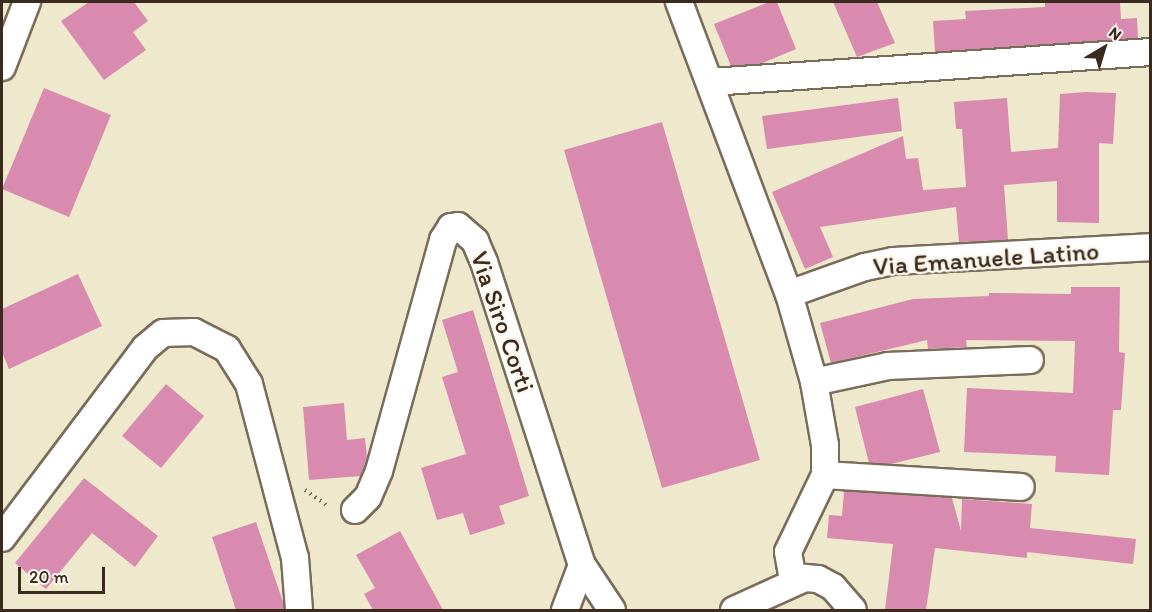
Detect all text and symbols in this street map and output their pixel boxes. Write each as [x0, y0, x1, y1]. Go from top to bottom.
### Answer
north arrow [1074, 18, 1134, 78]
text: N [1105, 23, 1125, 44]
street label: Via Emanuele Latino [872, 236, 1100, 282]
street label: Via Siro Corti [463, 247, 541, 397]
scale bar [21, 555, 108, 593]
text: 20 m [29, 566, 69, 588]

